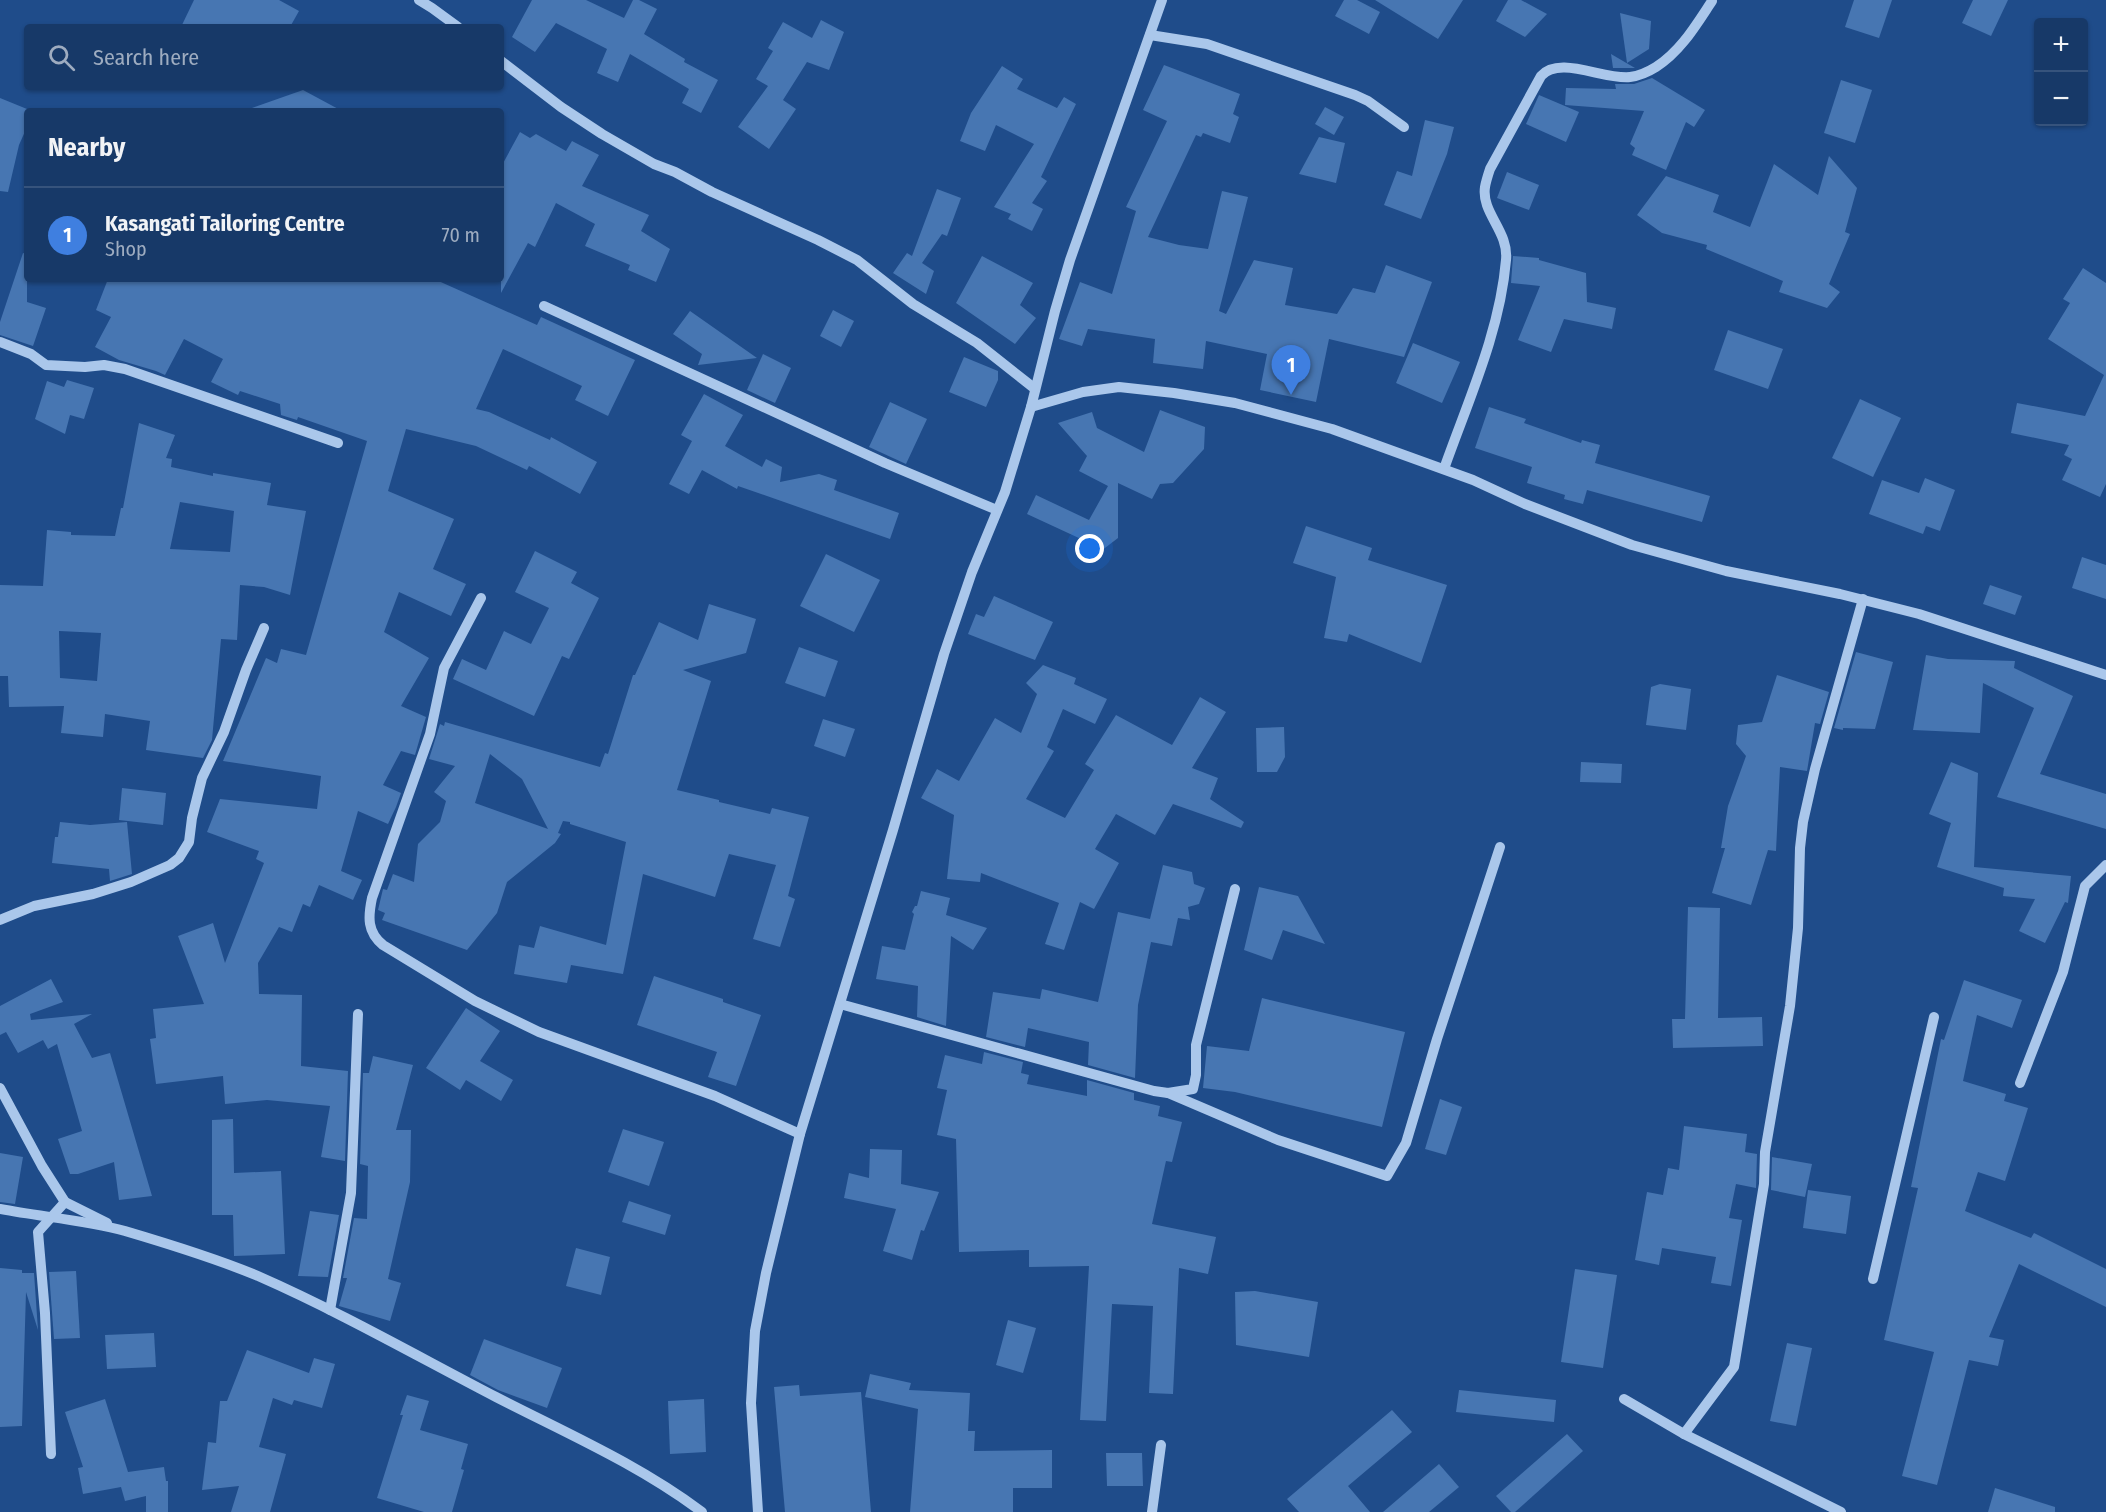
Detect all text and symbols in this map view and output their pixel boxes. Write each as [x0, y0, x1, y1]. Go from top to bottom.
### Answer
map controls [2034, 18, 2088, 126]
button: + [2034, 18, 2088, 72]
search box [24, 24, 504, 90]
icon: search [45, 41, 78, 74]
text: Search here [93, 44, 199, 71]
button: − [2034, 72, 2088, 126]
text: Nearby [48, 132, 125, 163]
text: Kasangati Tailoring Centre [105, 210, 345, 237]
text: 1 [63, 223, 72, 247]
text: 70 m [442, 223, 480, 247]
text: Shop [105, 237, 147, 261]
pin: 1 [1272, 346, 1310, 395]
your location [1075, 534, 1104, 563]

